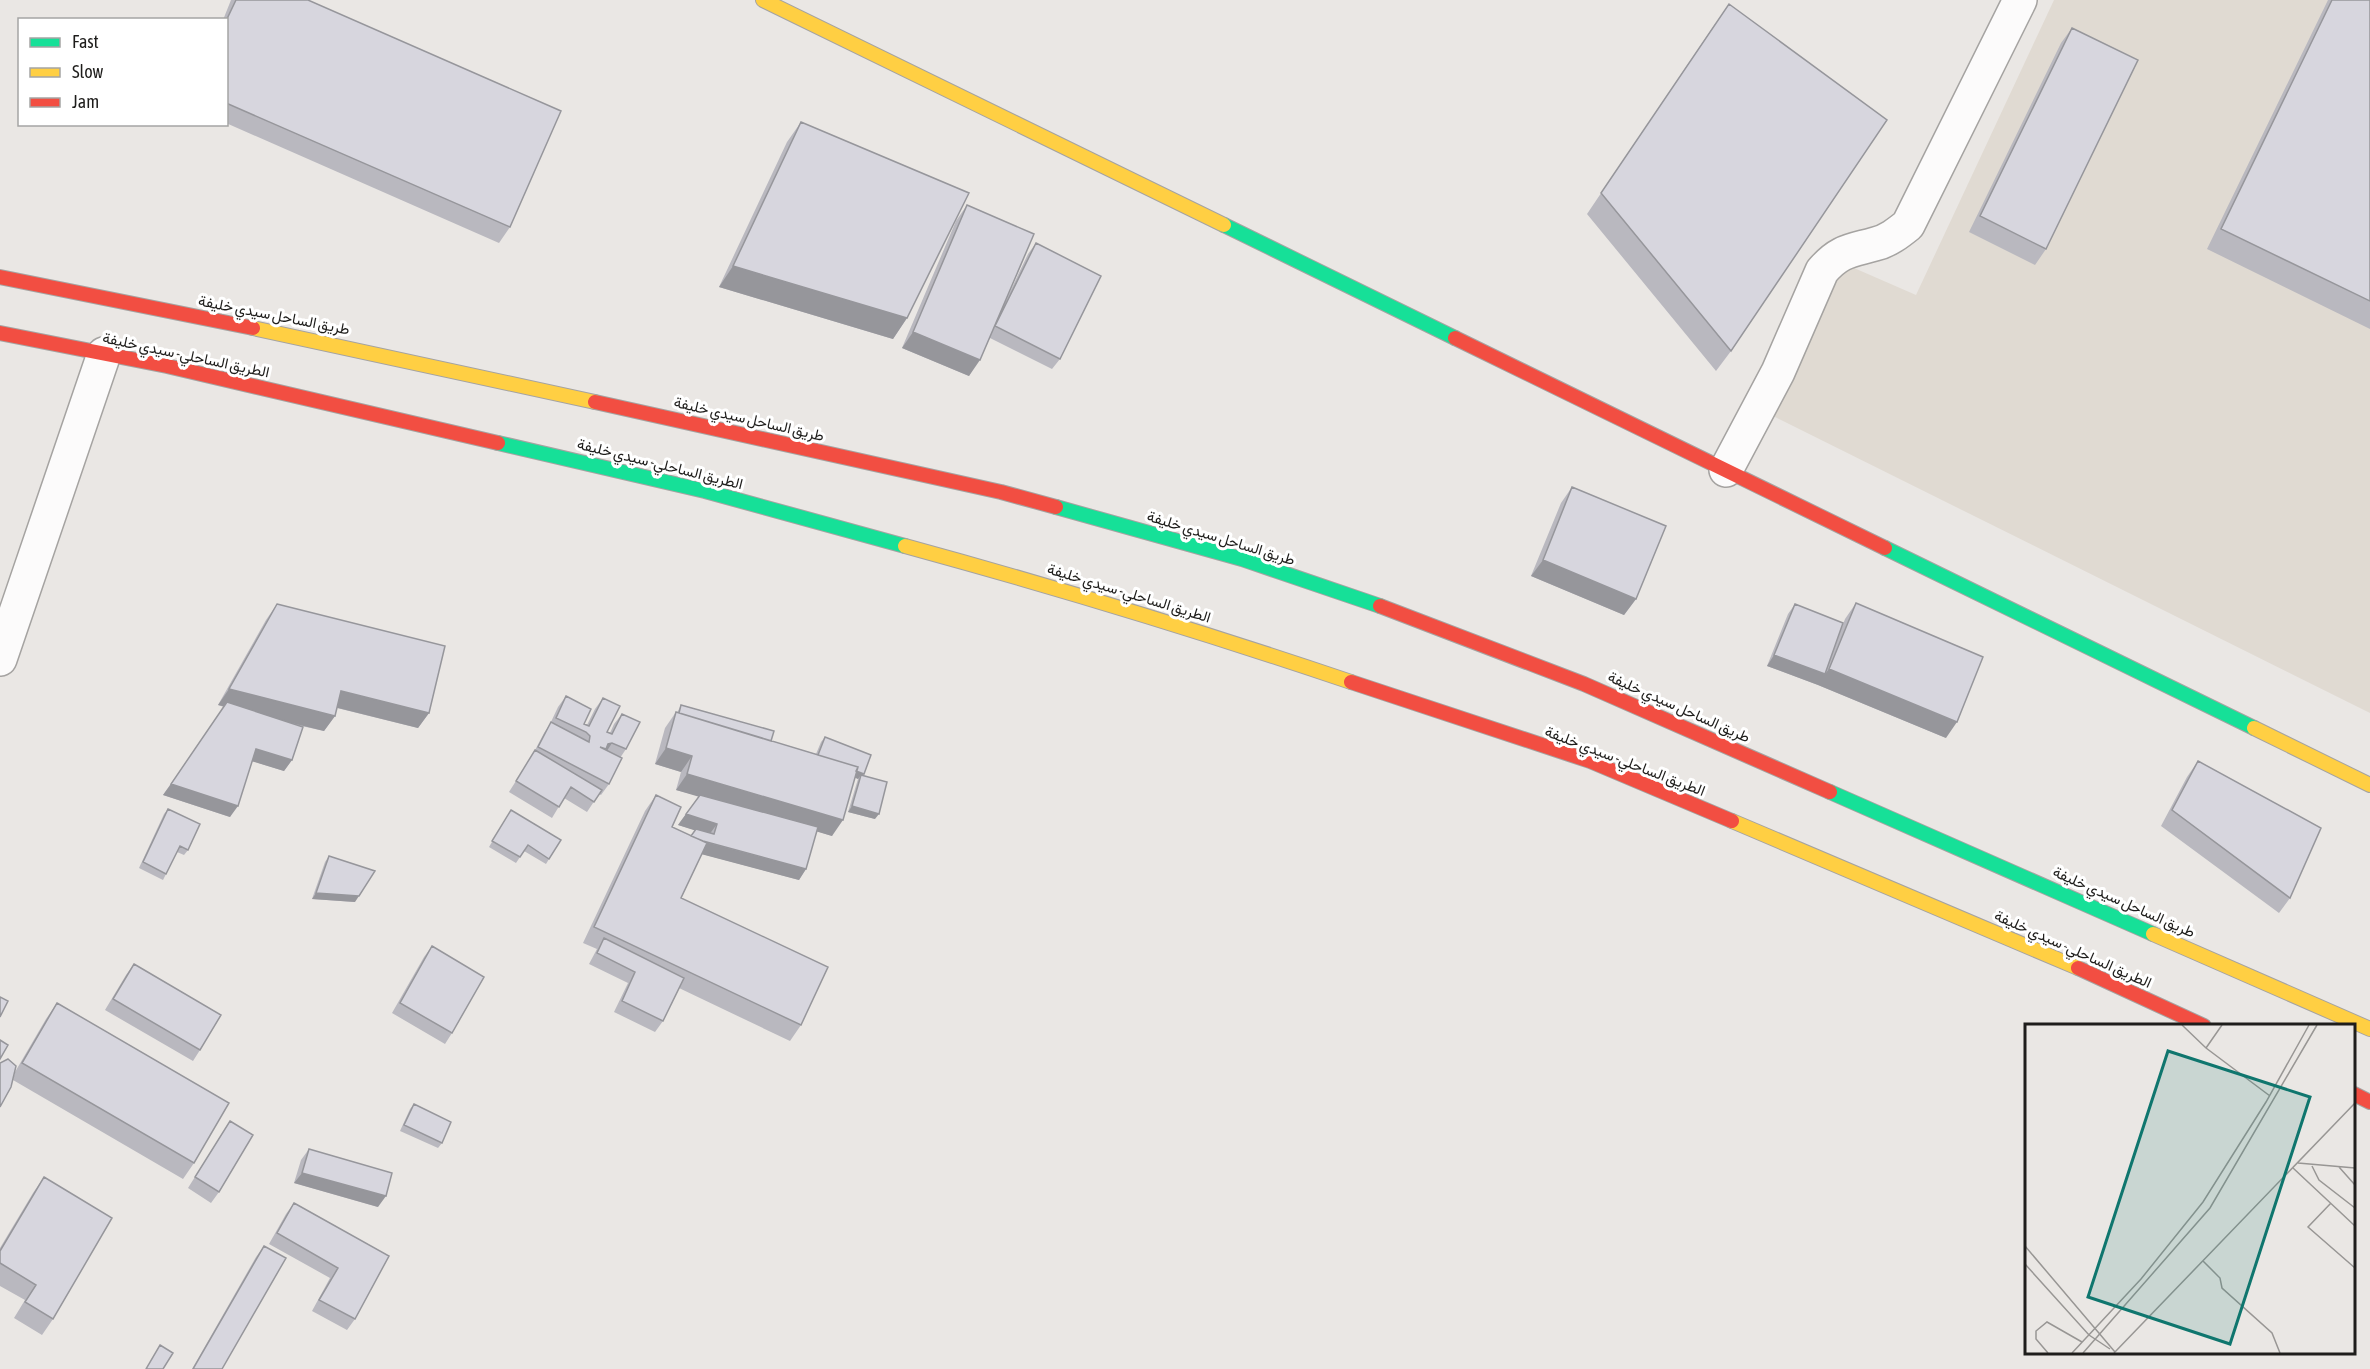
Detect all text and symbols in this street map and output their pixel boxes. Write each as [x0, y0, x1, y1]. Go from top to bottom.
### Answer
legend [18, 18, 228, 126]
text: Fast [72, 31, 99, 52]
text: Slow [72, 61, 103, 82]
text: Jam [72, 91, 99, 112]
street label: طريق الساحل سيدي خليفة [196, 291, 351, 342]
street label: الطريق الساحلي- سيدي خليفة [100, 329, 271, 385]
street label: طريق الساحل سيدي خليفة [671, 393, 826, 449]
street label: الطريق الساحلي- سيدي خليفة [574, 435, 745, 497]
street label: طريق الساحل سيدي خليفة [1144, 507, 1297, 573]
street label: الطريق الساحلي- سيدي خليفة [1044, 560, 1213, 630]
street label: طريق الساحل سيدي خليفة [1603, 668, 1753, 750]
street label: الطريق الساحلي- سيدي خليفة [1541, 722, 1708, 804]
street label: طريق الساحل سيدي خليفة [2048, 863, 2198, 945]
street label: الطريق الساحلي- سيدي خليفة [1990, 906, 2154, 995]
inset map [2025, 1024, 2355, 1354]

